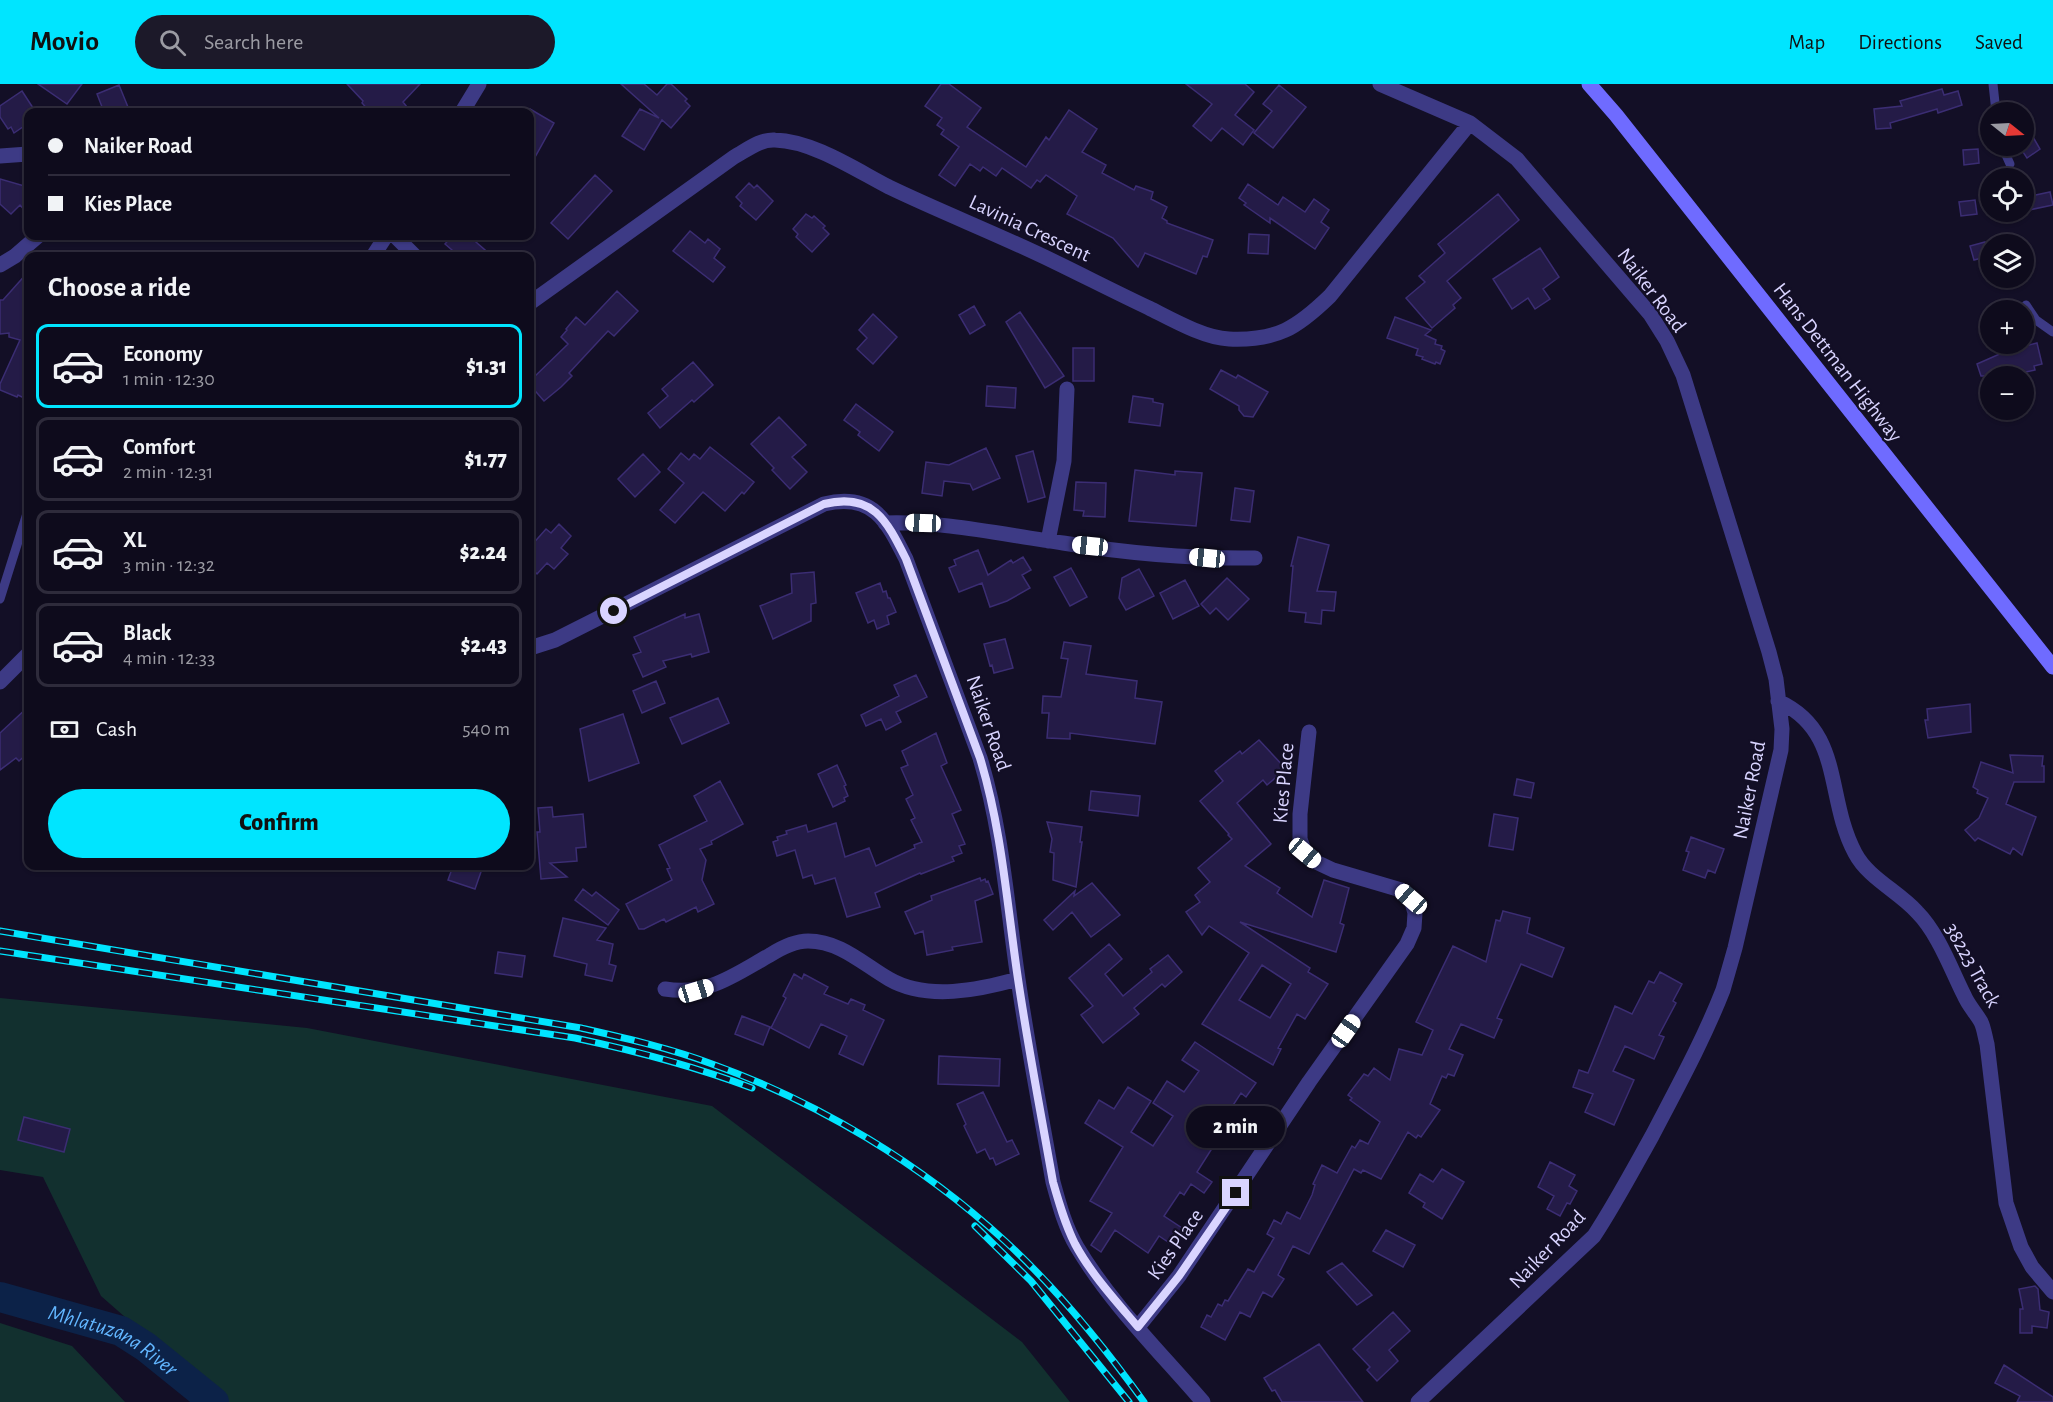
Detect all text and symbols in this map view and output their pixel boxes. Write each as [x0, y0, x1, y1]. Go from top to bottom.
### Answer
search box [135, 15, 555, 69]
icon: search [156, 26, 189, 59]
text: Movio [30, 28, 99, 56]
text: Search here [204, 31, 303, 53]
text: Map [1789, 32, 1825, 53]
text: Directions [1858, 32, 1942, 53]
text: Saved [1975, 32, 2023, 53]
north arrow [1980, 102, 2034, 156]
map controls [1980, 102, 2034, 420]
text: Naiker Road [84, 135, 192, 157]
button: locate [1980, 168, 2034, 222]
street label: Lavinia Crescent [966, 191, 1094, 266]
text: Kies Place [84, 193, 172, 215]
button: layers [1980, 234, 2034, 288]
street label: Naiker Road [1613, 244, 1690, 337]
text: Choose a ride [48, 274, 191, 301]
street label: Hans Dettman Highway [1769, 279, 1906, 446]
button: + [1980, 300, 2034, 354]
icon: car [51, 339, 105, 393]
text: Economy [123, 343, 203, 365]
text: $1.31 [466, 355, 507, 377]
button: − [1980, 366, 2034, 420]
text: 1 min · 12:30 [123, 369, 215, 389]
icon: car [51, 432, 105, 486]
text: Comfort [123, 436, 195, 458]
text: $1.77 [464, 448, 507, 470]
text: 2 min · 12:31 [123, 462, 213, 482]
car [905, 513, 941, 533]
icon: car [51, 525, 105, 579]
text: XL [123, 529, 146, 551]
car [1071, 535, 1109, 557]
text: $2.24 [460, 541, 507, 563]
car [1188, 547, 1226, 569]
text: 3 min · 12:32 [123, 555, 215, 575]
route start [600, 597, 627, 624]
icon: car [51, 618, 105, 672]
text: Black [123, 622, 171, 644]
text: $2.43 [460, 634, 507, 656]
text: 4 min · 12:33 [123, 648, 215, 668]
street label: Naiker Road [962, 673, 1015, 774]
icon: cash [48, 713, 81, 746]
text: Cash [96, 718, 137, 740]
text: 540 m [462, 719, 510, 739]
street label: Naiker Road [1730, 739, 1769, 841]
street label: Kies Place [1270, 742, 1297, 824]
button: Confirm [48, 789, 510, 858]
car [1285, 835, 1325, 871]
car [1392, 880, 1430, 918]
street label: 38223 Track [1941, 920, 2004, 1011]
car [676, 977, 716, 1005]
car [1328, 1011, 1364, 1051]
callout: 2 min [1186, 1106, 1286, 1148]
text: 2 min [1213, 1117, 1258, 1137]
route end [1222, 1179, 1249, 1206]
street label: Kies Place [1144, 1205, 1207, 1284]
street label: Naiker Road [1505, 1206, 1590, 1292]
water label: Mhlatuzana River [46, 1301, 182, 1381]

